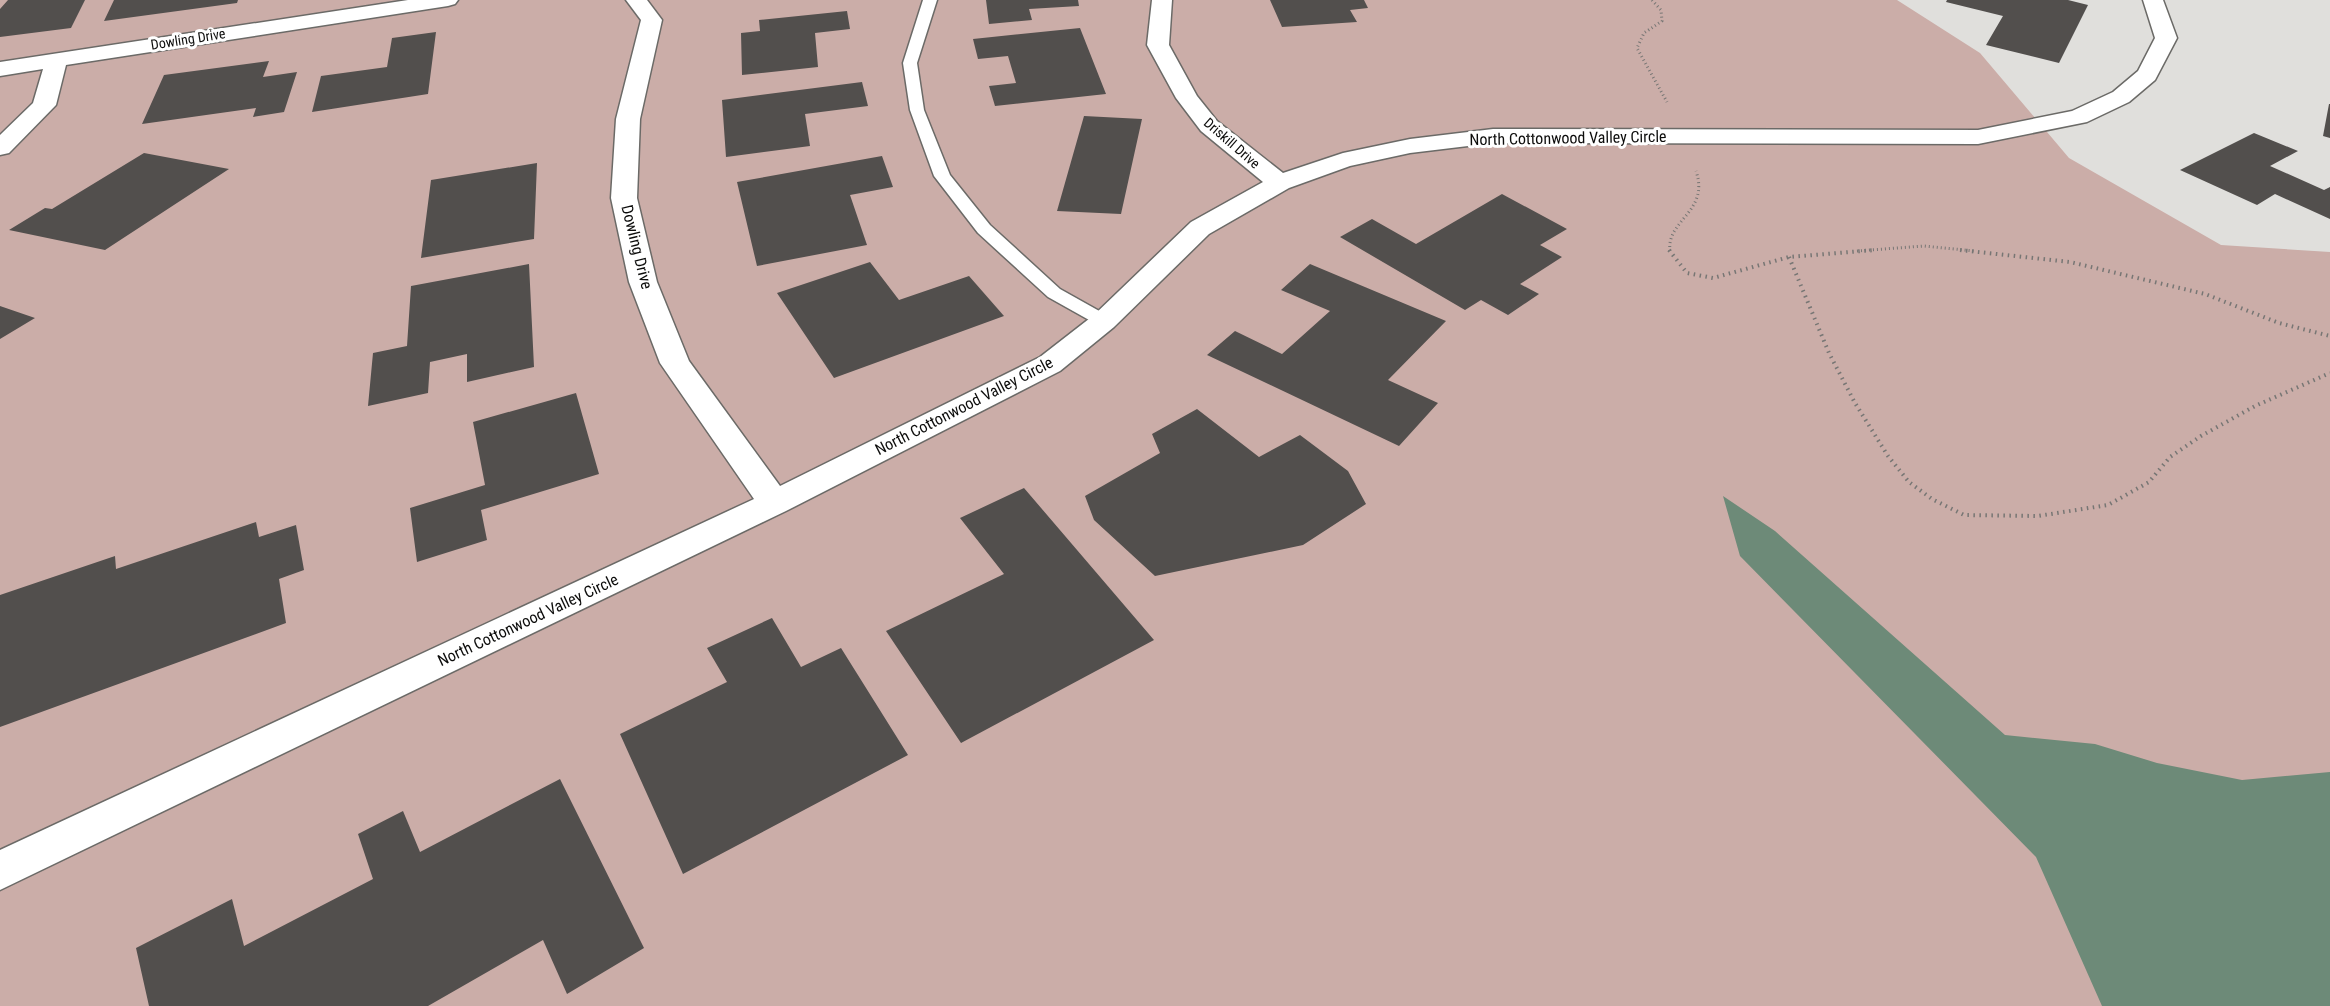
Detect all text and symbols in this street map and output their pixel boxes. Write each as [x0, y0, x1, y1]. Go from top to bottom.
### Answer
street label: Dowling Drive [150, 25, 227, 53]
street label: Driskill Drive [1201, 114, 1264, 172]
street label: North Cottonwood Valley Circle [1469, 127, 1667, 149]
street label: Dowling Drive [617, 203, 657, 291]
street label: North Cottonwood Valley Circle [872, 353, 1056, 459]
street label: North Cottonwood Valley Circle [435, 570, 621, 670]

